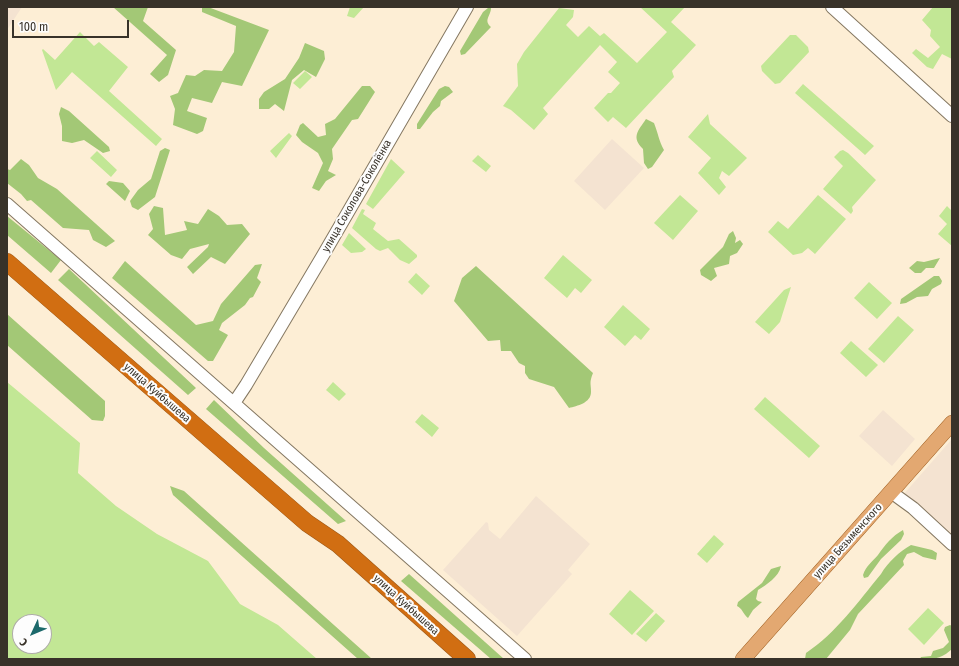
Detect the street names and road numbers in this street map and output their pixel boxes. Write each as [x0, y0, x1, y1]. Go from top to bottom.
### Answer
street label: улица Соколова-Соколёнка [319, 138, 395, 254]
street label: улица Куйбышева [121, 361, 193, 425]
street label: улица Безыменского [811, 501, 885, 581]
street label: улица Куйбышева [370, 572, 442, 638]

